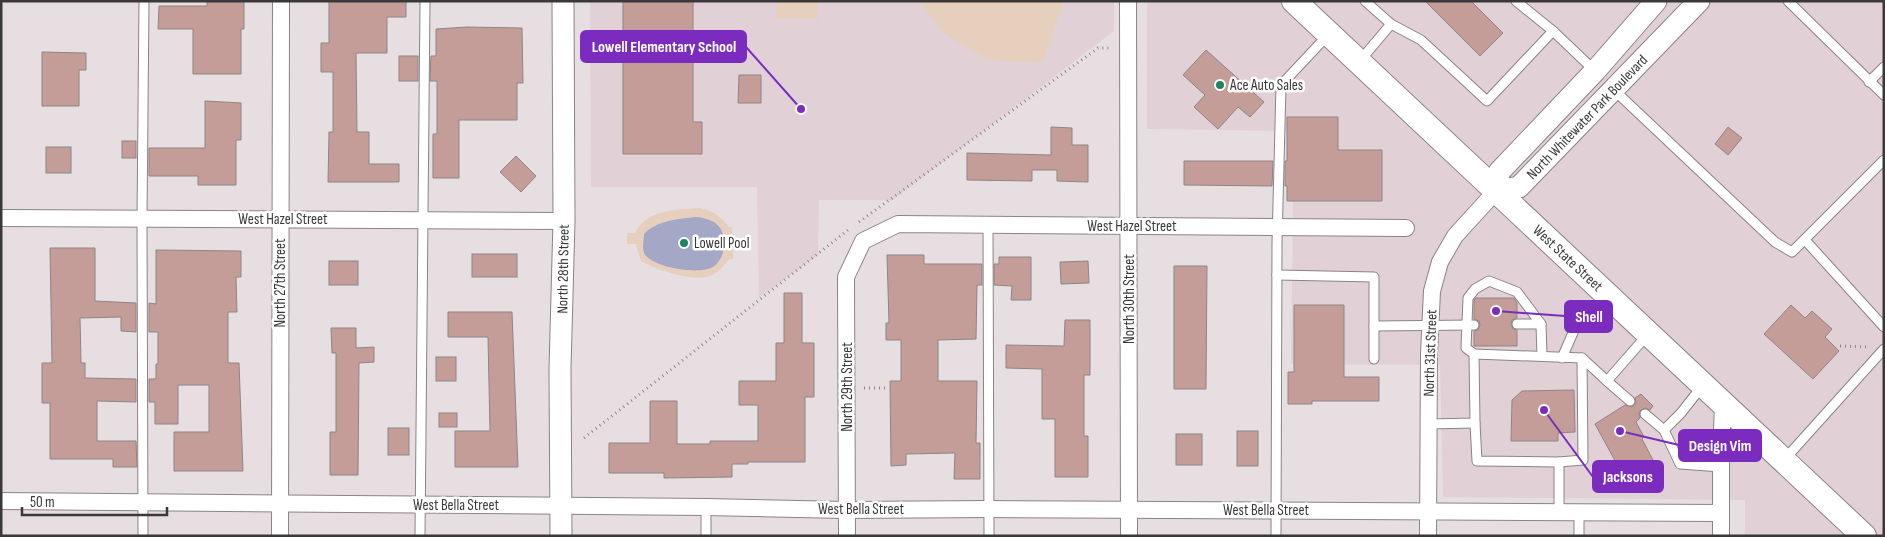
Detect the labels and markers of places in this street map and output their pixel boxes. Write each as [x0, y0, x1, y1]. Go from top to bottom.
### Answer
callout: Lowell Elementary School [581, 31, 746, 62]
place label: Ace Auto Sales [1229, 76, 1303, 95]
marker: Ace Auto Sales [1214, 79, 1226, 91]
place label: Lowell Pool [694, 234, 749, 253]
marker: Lowell Pool [678, 237, 690, 249]
callout: Shell [1565, 301, 1612, 332]
callout: Design Vim [1679, 430, 1761, 461]
callout: Jacksons [1593, 461, 1663, 492]

